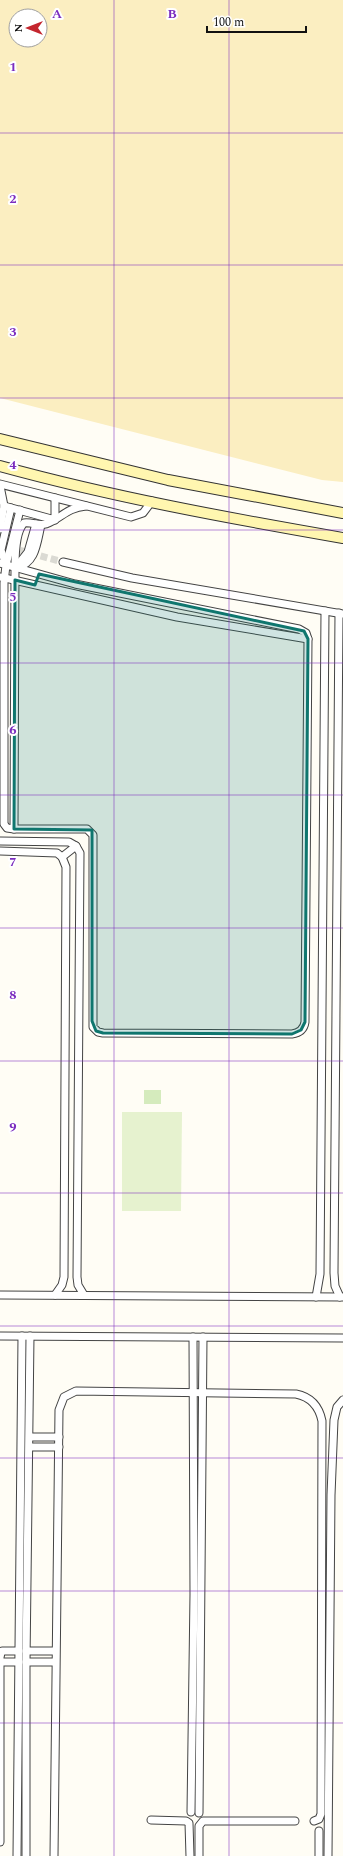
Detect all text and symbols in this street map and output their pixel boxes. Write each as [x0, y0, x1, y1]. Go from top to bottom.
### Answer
text: A [52, 4, 62, 24]
text: B [167, 4, 177, 24]
north arrow [8, 8, 48, 48]
scale bar [207, 8, 306, 34]
text: 100 m [213, 13, 244, 32]
text: N [10, 23, 27, 32]
text: 1 [9, 57, 17, 77]
text: 2 [9, 189, 17, 209]
text: 3 [9, 322, 17, 342]
text: 4 [9, 455, 17, 475]
text: 5 [9, 587, 17, 607]
text: 6 [9, 720, 17, 740]
text: 7 [9, 852, 17, 872]
text: 8 [9, 985, 17, 1005]
text: 9 [9, 1117, 17, 1137]

